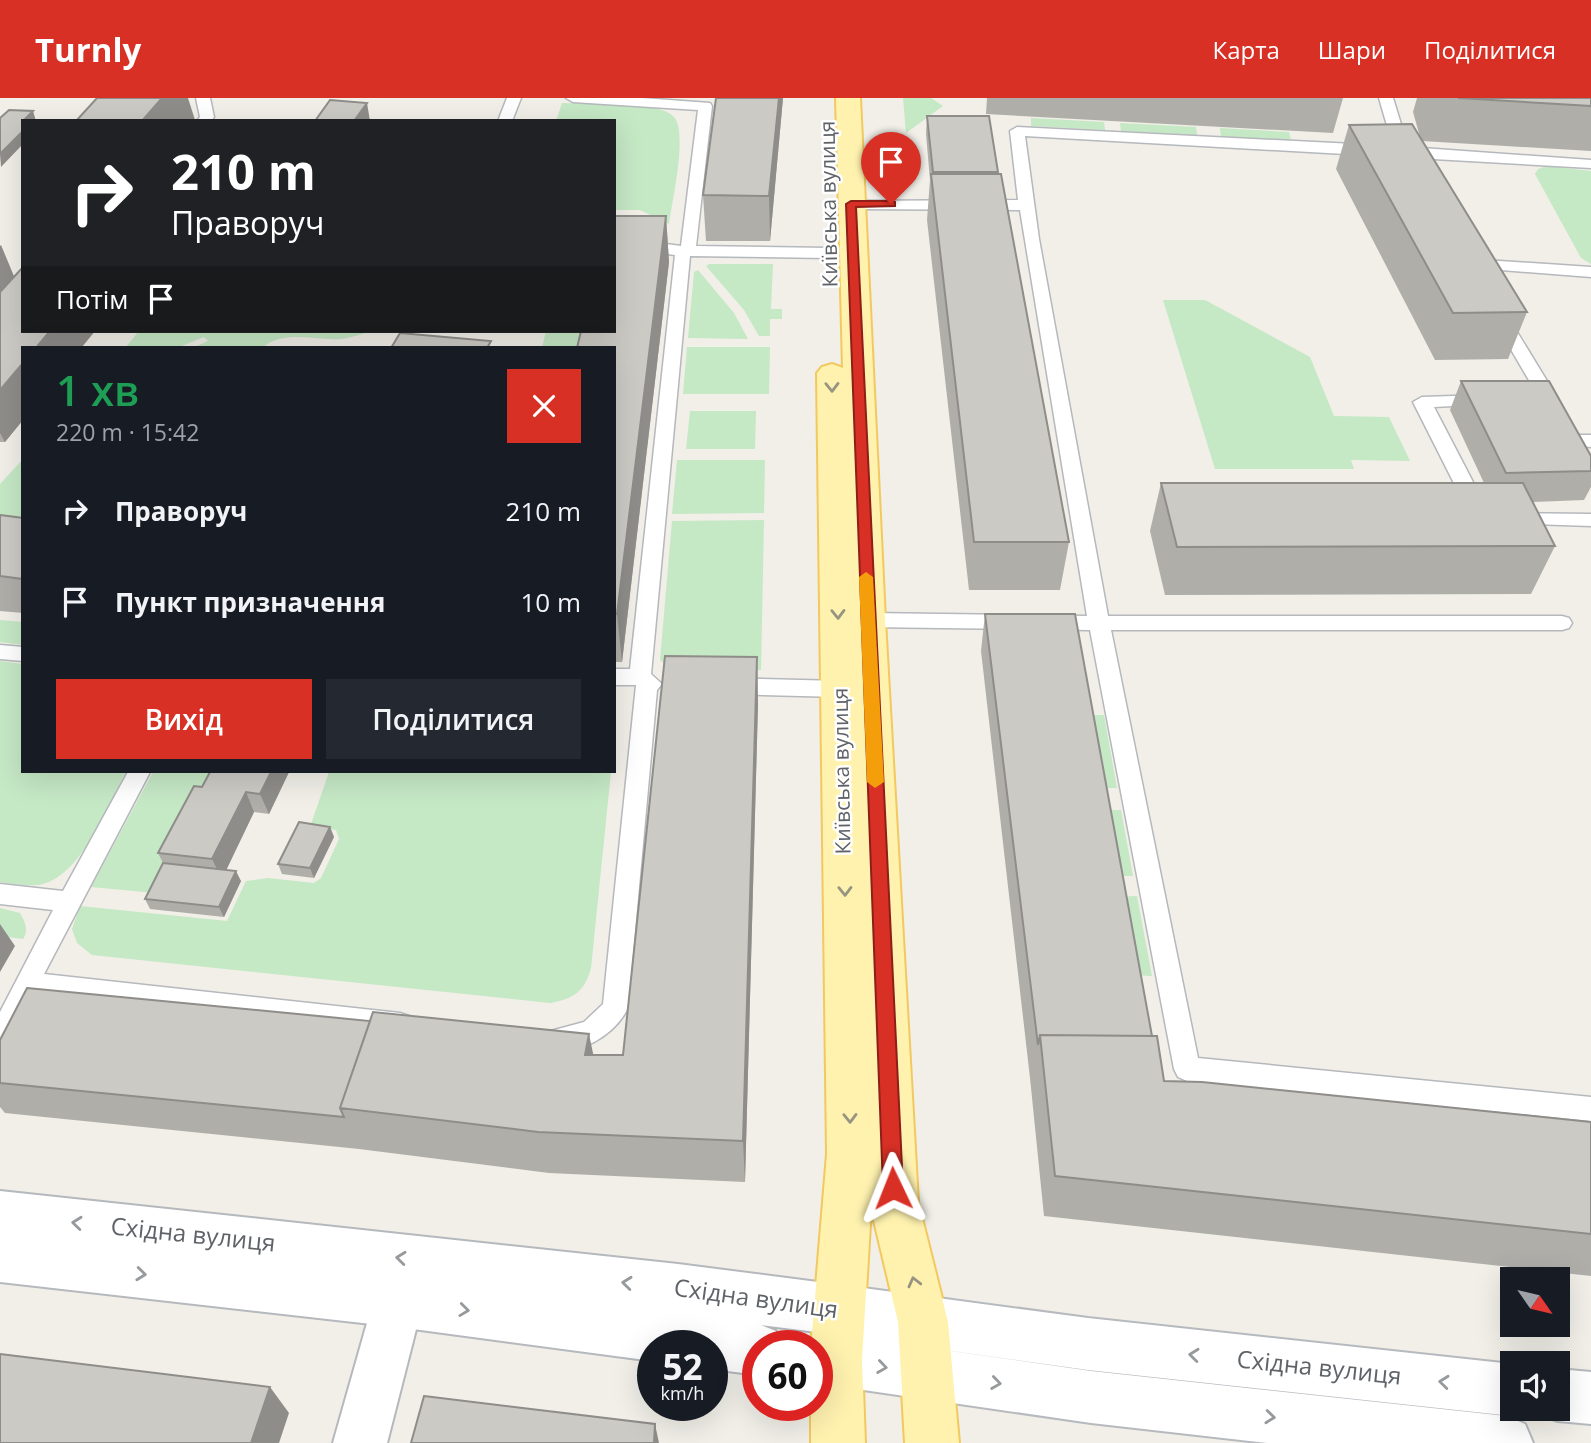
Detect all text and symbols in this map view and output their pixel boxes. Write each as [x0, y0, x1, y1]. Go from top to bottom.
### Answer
text: Turnly [35, 27, 141, 72]
text: Карта [1213, 33, 1280, 66]
text: Шари [1318, 33, 1386, 66]
text: Поділитися [1424, 33, 1556, 66]
street label: Київська вулиця [813, 120, 843, 288]
pin [861, 132, 921, 204]
text: 210 m [171, 138, 316, 204]
icon: arrive [872, 143, 910, 181]
icon: right [56, 147, 147, 238]
text: Праворуч [171, 201, 324, 244]
icon: arrive [142, 280, 180, 318]
text: Потім [56, 281, 128, 317]
text: 1 хв [56, 361, 139, 418]
button: close [507, 369, 581, 443]
one-way arrow [825, 381, 840, 392]
text: 220 m · 15:42 [56, 416, 199, 448]
icon: right [56, 492, 94, 530]
text: Праворуч [115, 493, 247, 529]
text: 210 m [506, 493, 581, 529]
icon: arrive [56, 583, 94, 621]
text: Пункт призначення [115, 584, 385, 620]
text: 10 m [520, 584, 581, 620]
one-way arrow [830, 609, 846, 620]
button: Вихід [56, 679, 312, 759]
button: Поділитися [326, 679, 581, 759]
street label: Київська вулиця [826, 687, 856, 855]
one-way arrow [837, 885, 852, 896]
one-way arrow [842, 1113, 858, 1124]
position arrow [856, 1151, 930, 1225]
street label: Східна вулиця [109, 1208, 277, 1259]
one-way arrow [72, 1215, 83, 1230]
one-way arrow [395, 1251, 407, 1266]
one-way arrow [135, 1266, 147, 1281]
north arrow [1500, 1267, 1570, 1337]
map controls [1500, 1267, 1570, 1421]
street label: Східна вулиця [672, 1270, 840, 1325]
one-way arrow [621, 1276, 632, 1291]
one-way arrow [908, 1276, 922, 1288]
one-way arrow [459, 1302, 470, 1317]
speed limit sign: 60 [742, 1330, 833, 1421]
street label: Східна вулиця [1235, 1341, 1403, 1392]
text: 52 [662, 1343, 703, 1390]
one-way arrow [1188, 1347, 1200, 1362]
button: sound [1500, 1351, 1570, 1421]
one-way arrow [876, 1359, 888, 1374]
one-way arrow [990, 1375, 1002, 1390]
one-way arrow [1438, 1375, 1450, 1390]
text: km/h [661, 1381, 704, 1405]
one-way arrow [1265, 1409, 1276, 1424]

